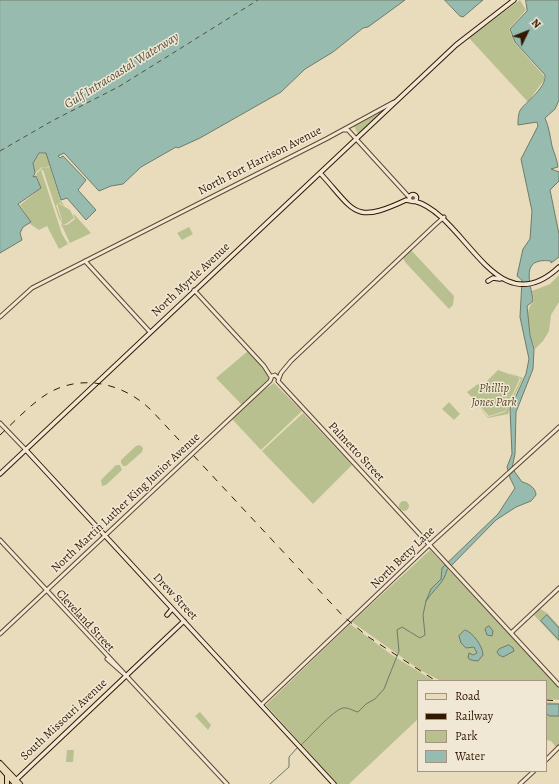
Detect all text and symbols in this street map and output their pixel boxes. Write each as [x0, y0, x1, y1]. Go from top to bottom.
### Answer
north arrow [507, 12, 547, 52]
text: N [528, 15, 544, 32]
water label: Gulf Intracoastal Waterway [62, 29, 182, 113]
street label: North Fort Harrison Avenue [196, 124, 324, 198]
street label: North Myrtle Avenue [149, 240, 233, 320]
park label: Phillip Jones Park [471, 382, 517, 410]
street label: Palmetto Street [325, 419, 387, 485]
street label: North Martin Luther King Junior Avenue [49, 430, 203, 576]
street label: North Betty Lane [368, 524, 438, 592]
street label: Drew Street [150, 571, 200, 623]
street label: Cleveland Street [53, 587, 117, 655]
street label: South Missouri Avenue [18, 676, 110, 764]
legend [417, 680, 547, 772]
text: Road [455, 688, 480, 704]
text: Railway [455, 708, 493, 724]
text: Park [455, 728, 478, 744]
text: Water [455, 748, 485, 764]

